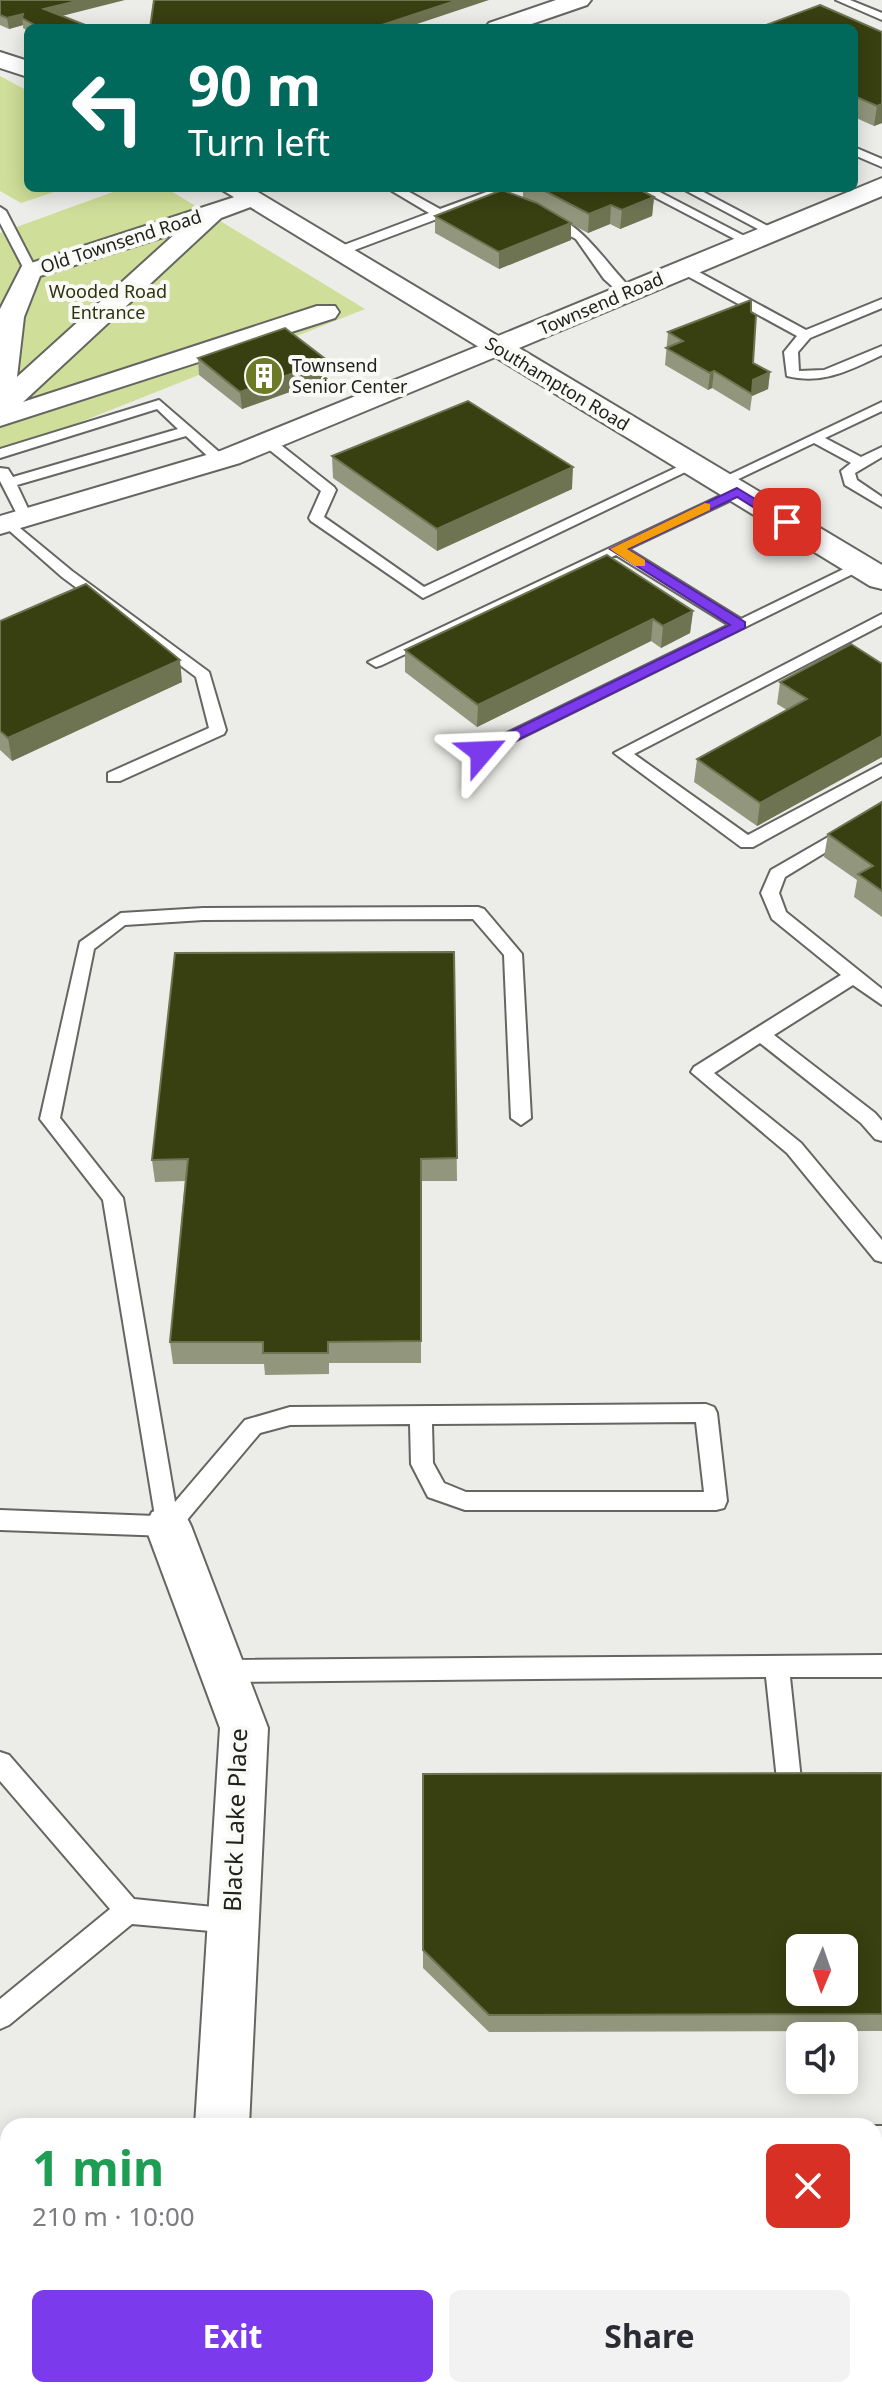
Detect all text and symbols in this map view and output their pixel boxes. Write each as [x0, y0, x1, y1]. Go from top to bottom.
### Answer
text: 90 m [188, 46, 321, 122]
icon: left [56, 56, 160, 160]
text: Turn left [188, 118, 330, 167]
street label: Old Townsend Road [37, 204, 204, 278]
street label: Townsend Road [534, 266, 667, 340]
park label: Wooded Road Entrance [49, 279, 167, 324]
street label: Southampton Road [481, 331, 634, 436]
place label: Townsend Senior Center [292, 353, 408, 398]
building icon: Townsend Senior Center [243, 355, 285, 397]
pin [753, 488, 821, 556]
icon: arrive [765, 500, 809, 544]
position arrow [440, 710, 524, 794]
street label: Black Lake Place [215, 1728, 254, 1912]
north arrow [786, 1934, 858, 2006]
map controls [786, 1934, 858, 2094]
button: sound [786, 2022, 858, 2094]
text: 1 min [32, 2135, 164, 2200]
button: close [766, 2144, 850, 2228]
text: 210 m · 10:00 [32, 2198, 195, 2234]
button: Exit [32, 2290, 433, 2382]
button: Share [449, 2290, 850, 2382]

